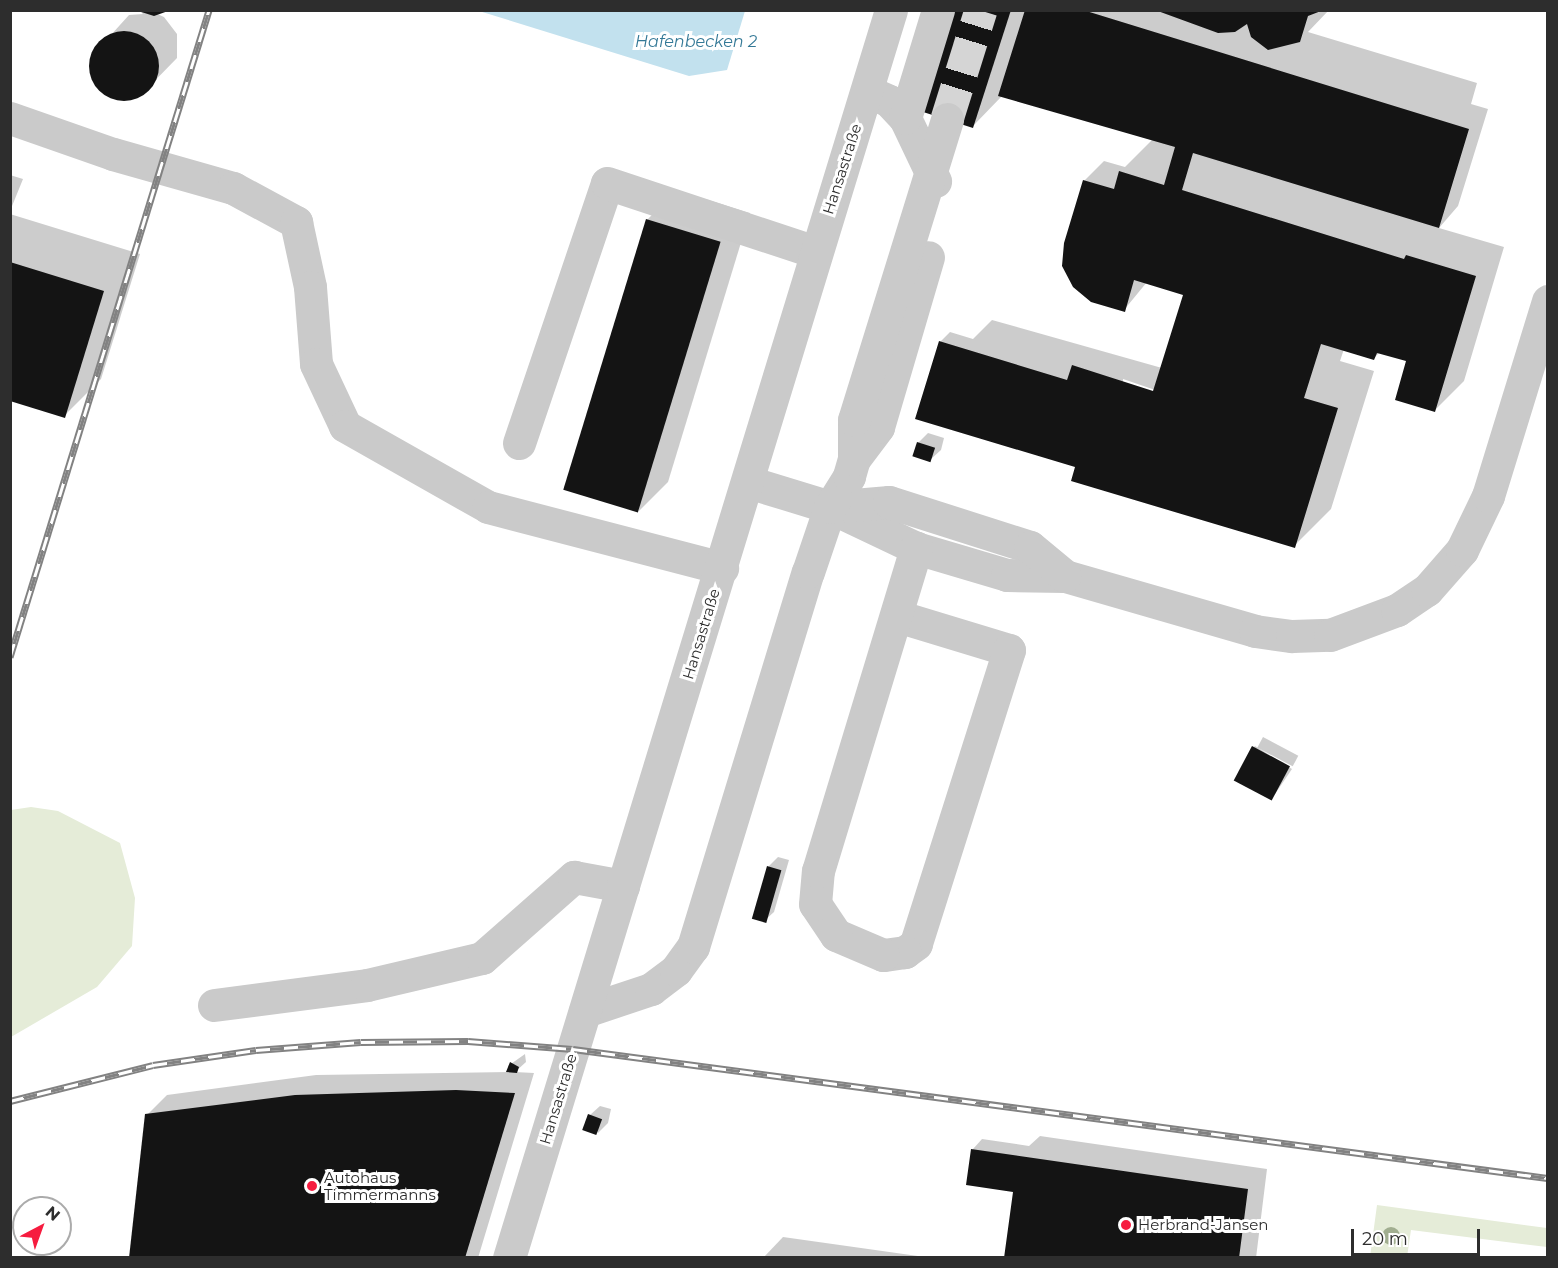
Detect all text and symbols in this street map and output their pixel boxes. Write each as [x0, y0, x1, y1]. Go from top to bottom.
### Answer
water label: Hafenbecken 2 [635, 32, 757, 52]
street label: Hansastraße [819, 121, 865, 217]
street label: Hansastraße [679, 586, 723, 682]
street label: Hansastraße [536, 1051, 580, 1147]
place label: Autohaus Timmermanns [324, 1168, 436, 1203]
marker: Autohaus Timmermanns [305, 1179, 319, 1193]
north arrow [12, 1196, 72, 1256]
text: N [42, 1202, 64, 1225]
place label: Herbrand-Jansen [1138, 1216, 1268, 1234]
scale bar [1354, 1217, 1483, 1255]
marker: Herbrand-Jansen [1119, 1218, 1133, 1232]
text: 20 m [1362, 1228, 1408, 1250]

